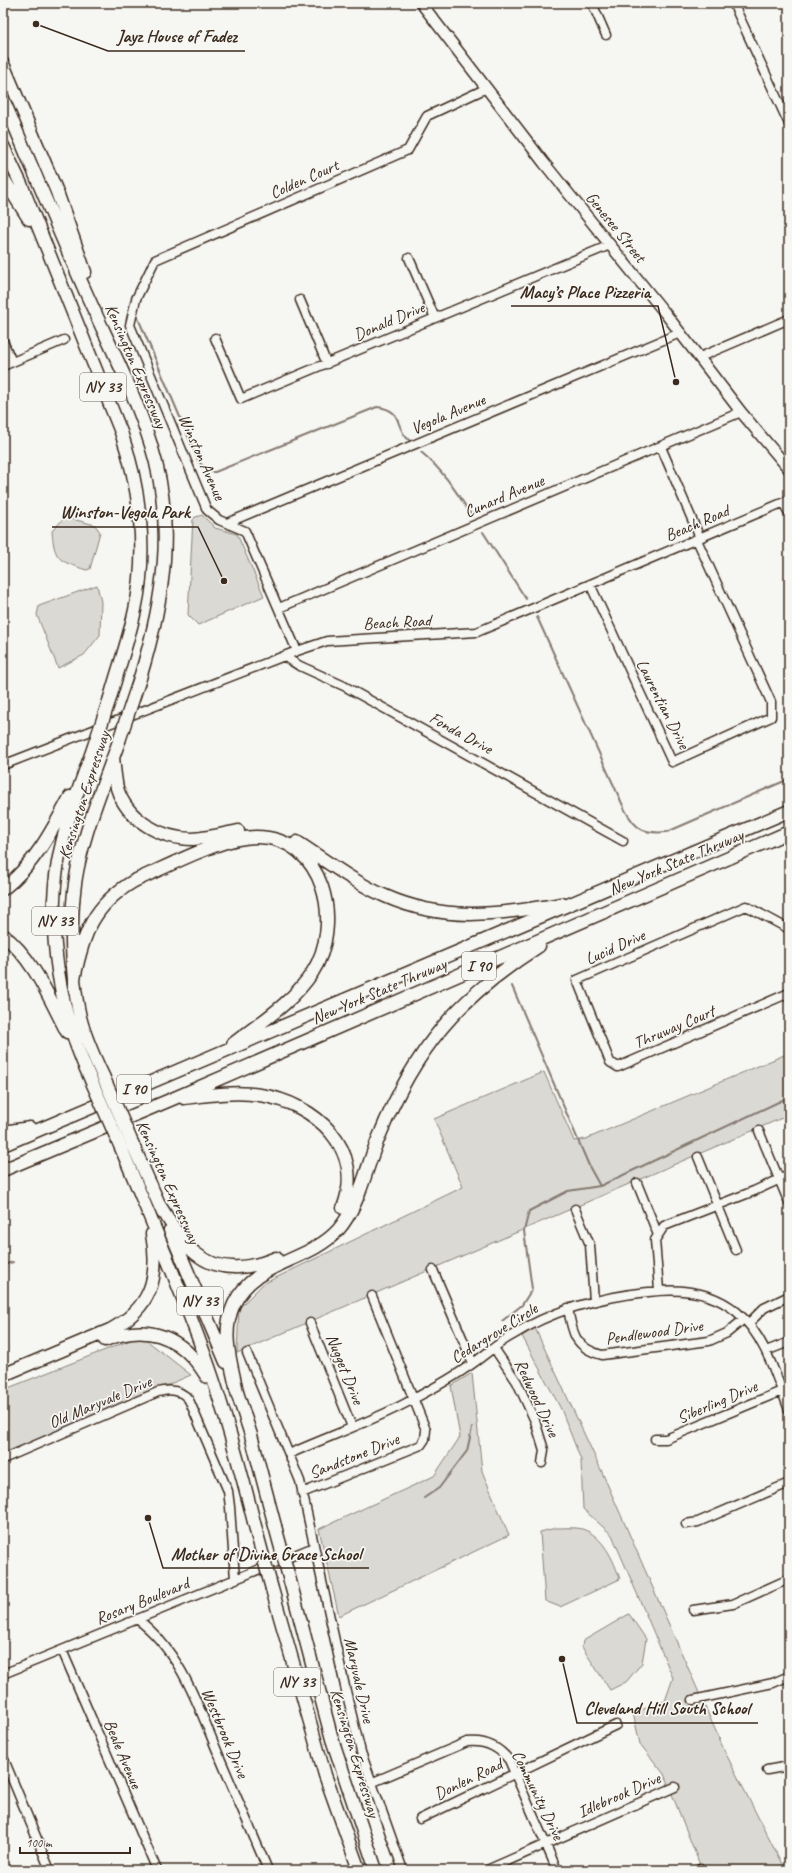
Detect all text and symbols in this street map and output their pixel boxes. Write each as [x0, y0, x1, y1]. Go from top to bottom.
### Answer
callout: Jayz House of Fadez [108, 21, 245, 51]
text: Jayz House of Fadez [115, 25, 238, 47]
street label: Colden Court [266, 154, 344, 203]
street label: Genesee Street [581, 188, 652, 268]
callout: Macy’s Place Pizzeria [511, 276, 658, 306]
text: Macy’s Place Pizzeria [520, 281, 652, 303]
street label: Donald Drive [351, 296, 429, 345]
street label: Kensington Expressway [100, 301, 172, 432]
road number: NY 33 [80, 373, 126, 401]
street label: Vegola Avenue [408, 388, 490, 439]
street label: Winston Avenue [174, 411, 231, 505]
street label: Cunard Avenue [461, 469, 548, 522]
callout: Winston-Vegola Park [52, 497, 198, 527]
street label: Beach Road [662, 499, 734, 546]
text: Winston-Vegola Park [60, 501, 192, 523]
street label: Beach Road [363, 610, 434, 634]
street label: Laurentian Drive [631, 656, 695, 754]
street label: Fonda Drive [426, 707, 498, 760]
street label: Kensington Expressway [53, 727, 115, 862]
street label: New York State Thruway [606, 824, 747, 900]
road number: NY 33 [32, 907, 78, 935]
street label: Lucid Drive [582, 924, 649, 969]
road number: I 90 [462, 952, 496, 980]
street label: New York State Thruway [309, 953, 450, 1029]
street label: Thruway Court [630, 1000, 720, 1053]
road number: I 90 [117, 1075, 151, 1103]
street label: Kensington Expressway [131, 1117, 205, 1248]
road number: NY 33 [177, 1287, 223, 1315]
street label: Cedargrove Circle [447, 1297, 543, 1368]
street label: Pendlewood Drive [604, 1315, 705, 1349]
street label: Nugget Drive [321, 1331, 369, 1409]
street label: Redwood Drive [510, 1356, 565, 1442]
street label: Old Maryvale Drive [45, 1370, 156, 1433]
street label: Siberling Drive [674, 1375, 762, 1428]
street label: Sandstone Drive [306, 1428, 403, 1484]
callout: Mother of Divine Grace School [163, 1538, 369, 1568]
text: Mother of Divine Grace School [171, 1543, 365, 1565]
street label: Rosary Boulevard [92, 1572, 194, 1629]
street label: Maryvale Drive [339, 1635, 379, 1726]
road number: NY 33 [274, 1668, 320, 1696]
street label: Westbrook Drive [197, 1685, 254, 1782]
street label: Kensington Expressway [326, 1686, 385, 1821]
callout: Cleveland Hill South School [577, 1693, 758, 1723]
text: Cleveland Hill South School [584, 1697, 754, 1719]
street label: Beale Avenue [99, 1716, 147, 1793]
street label: Community Drive [507, 1747, 569, 1845]
street label: Donlen Road [431, 1753, 507, 1804]
street label: Idlebrook Drive [575, 1767, 665, 1822]
scale bar [20, 1829, 130, 1855]
text: 100 m [26, 1835, 53, 1851]

